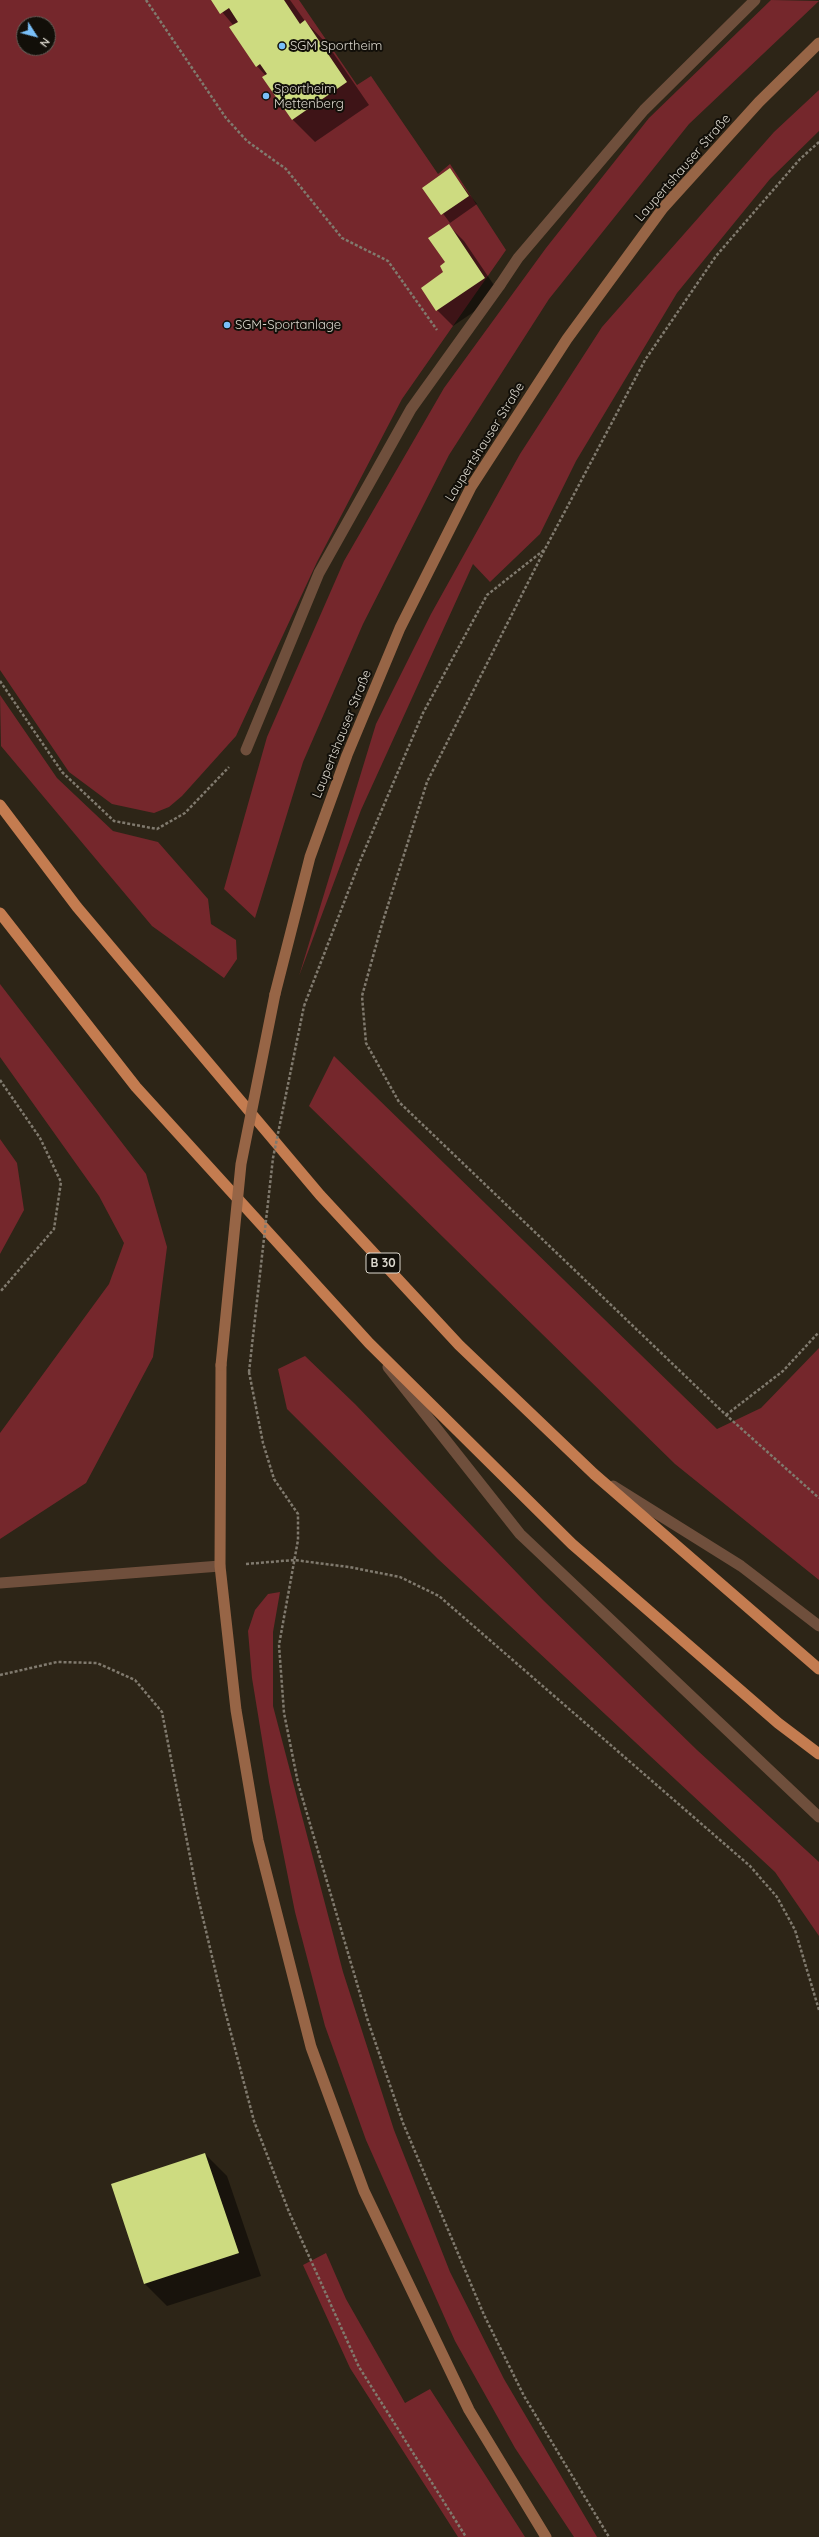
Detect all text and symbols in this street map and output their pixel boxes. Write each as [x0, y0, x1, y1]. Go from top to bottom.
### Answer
north arrow [16, 16, 56, 56]
text: N [37, 35, 53, 50]
place label: SGM Sportheim [290, 38, 382, 54]
marker: SGM Sportheim [277, 41, 287, 51]
place label: Sportheim Mettenberg [274, 81, 344, 112]
marker: Sportheim Mettenberg [261, 91, 271, 101]
street label: Laupertshauser Straße [632, 111, 734, 225]
place label: SGM-Sportanlage [235, 317, 341, 333]
marker: SGM-Sportanlage [222, 320, 232, 330]
street label: Laupertshauser Straße [442, 380, 528, 504]
street label: Laupertshauser Straße [309, 667, 375, 801]
road number: B 30 [366, 1253, 400, 1273]

